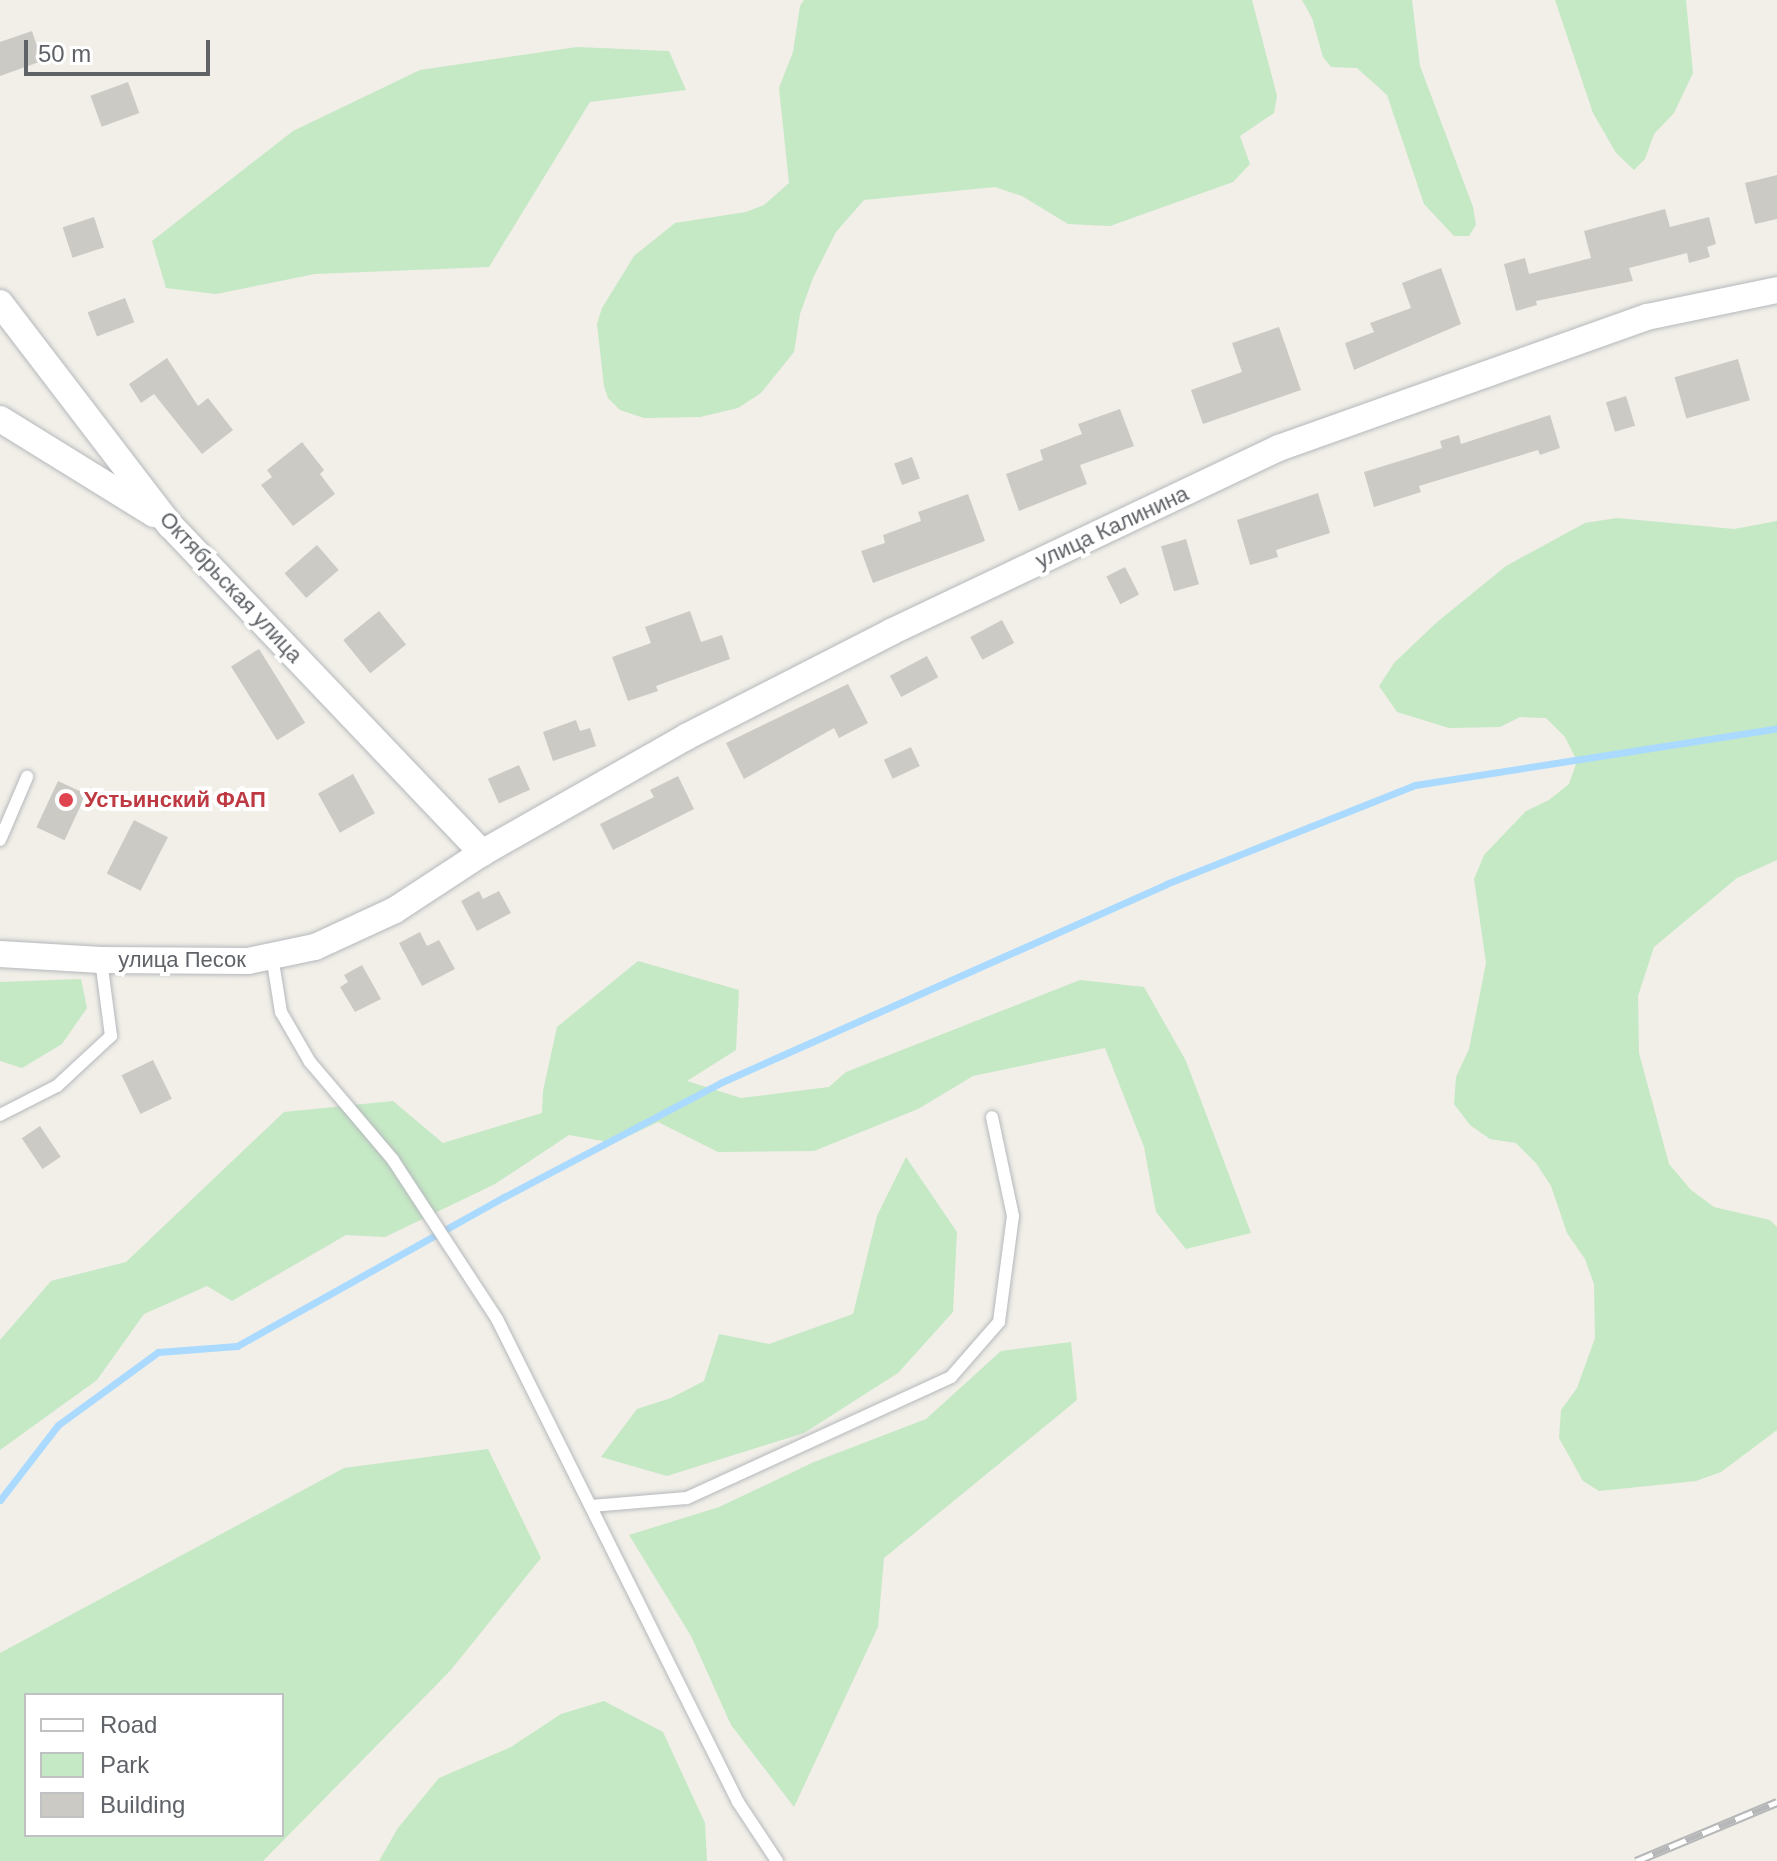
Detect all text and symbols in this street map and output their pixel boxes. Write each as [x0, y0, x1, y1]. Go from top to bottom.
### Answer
scale bar [28, 24, 214, 74]
text: 50 m [38, 40, 91, 67]
street label: улица Калинина [1031, 480, 1193, 574]
street label: Октябрьская улица [154, 506, 308, 668]
place label: Устьинский ФАП [84, 787, 266, 813]
marker: Устьинский ФАП [55, 789, 77, 811]
street label: улица Песок [118, 947, 246, 973]
legend [24, 1693, 284, 1837]
text: Road [100, 1711, 157, 1738]
text: Park [100, 1751, 149, 1778]
text: Building [100, 1791, 185, 1818]

